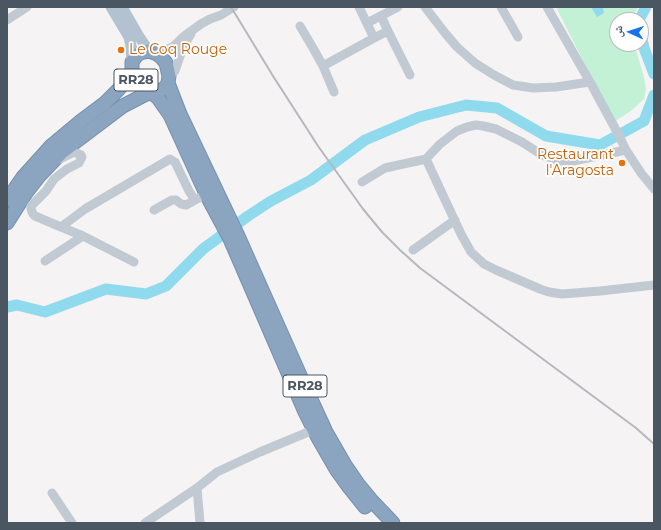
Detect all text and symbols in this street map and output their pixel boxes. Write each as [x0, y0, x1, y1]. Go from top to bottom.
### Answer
north arrow [609, 12, 649, 52]
text: ش [611, 25, 625, 38]
place label: Le Coq Rouge [129, 42, 227, 58]
marker: Le Coq Rouge [116, 45, 126, 55]
road number: RR28 [114, 69, 158, 91]
place label: Restaurant l'Aragosta [537, 147, 614, 180]
marker: Restaurant l'Aragosta [617, 158, 627, 168]
road number: RR28 [283, 375, 327, 397]

